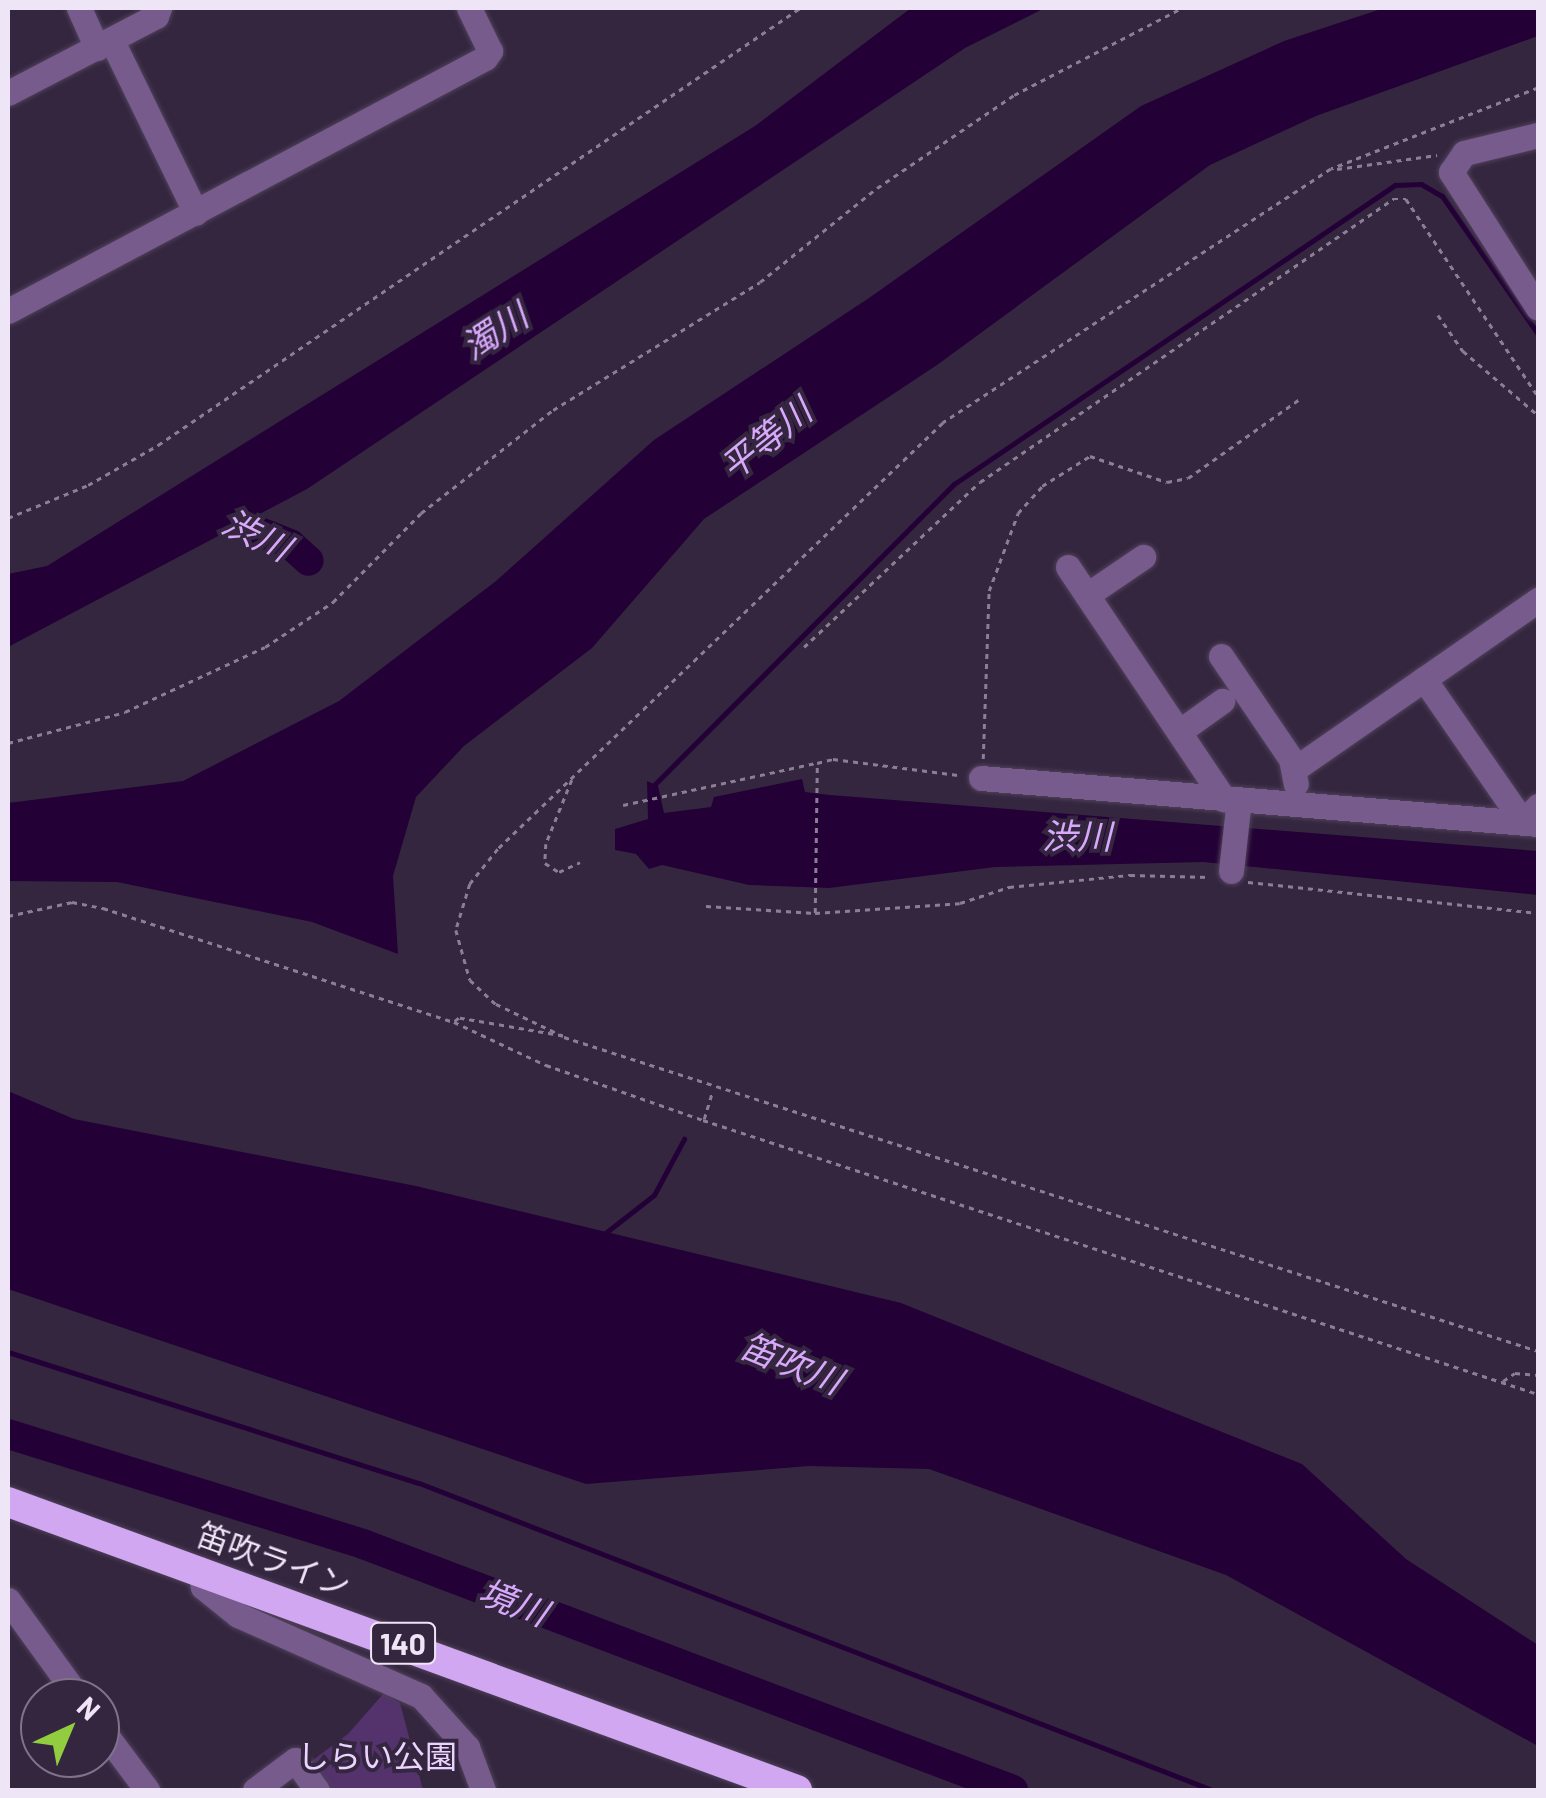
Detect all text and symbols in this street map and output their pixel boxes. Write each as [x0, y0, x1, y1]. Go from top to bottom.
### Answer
water label: 濁川 [453, 293, 535, 367]
water label: 平等川 [711, 389, 819, 487]
water label: 渋川 [216, 500, 298, 568]
water label: 渋川 [1042, 814, 1112, 856]
water label: 笛吹川 [735, 1323, 849, 1401]
street label: 笛吹ライン [192, 1514, 356, 1604]
water label: 境川 [474, 1569, 554, 1633]
road number: 140 [368, 1618, 438, 1668]
north arrow [20, 1678, 120, 1778]
text: N [71, 1689, 108, 1727]
park label: しらい公園 [297, 1736, 457, 1774]

